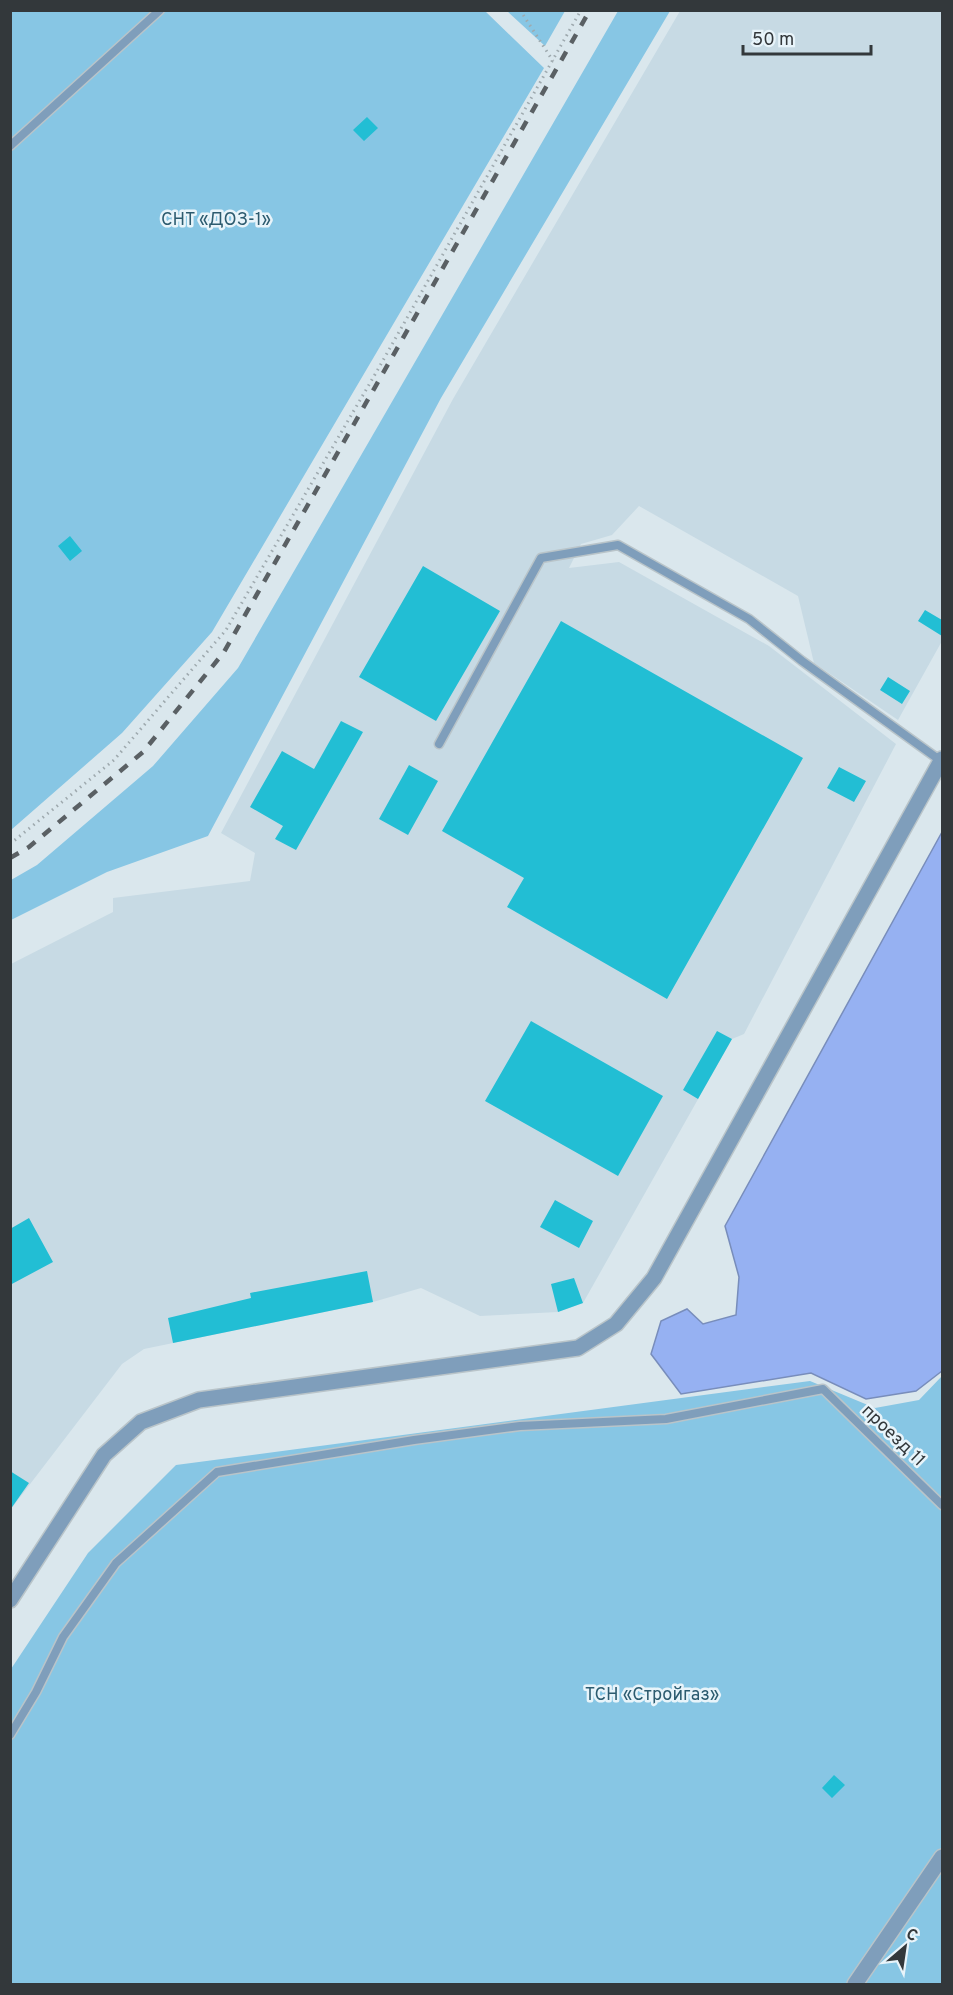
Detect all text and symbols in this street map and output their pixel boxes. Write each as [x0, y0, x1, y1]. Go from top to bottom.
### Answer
scale bar [743, 18, 870, 56]
text: 50 m [752, 29, 794, 52]
park label: СНТ «ДОЗ-1» [161, 209, 271, 232]
street label: проезд 11 [856, 1400, 930, 1472]
park label: ТСН «Стройгаз» [585, 1684, 719, 1707]
north arrow [875, 1917, 935, 1977]
text: С [902, 1924, 921, 1947]

